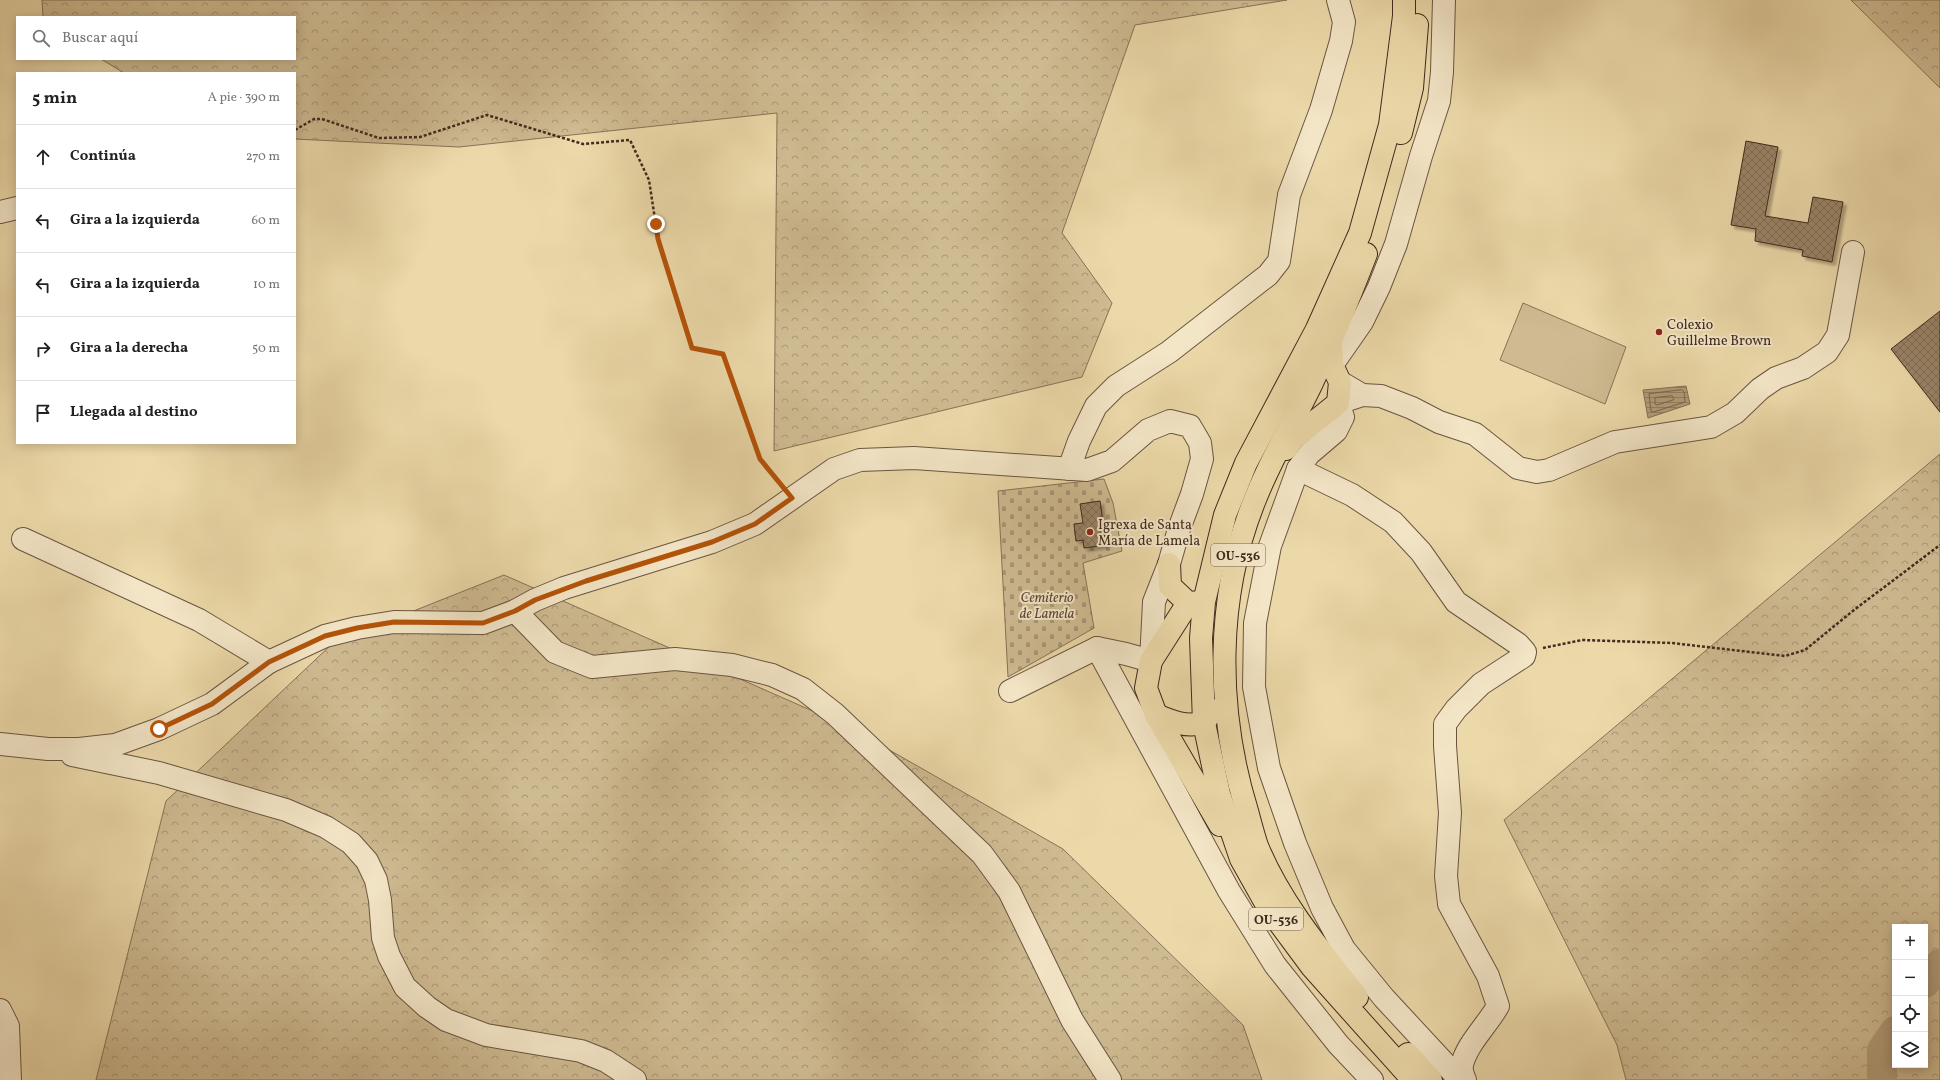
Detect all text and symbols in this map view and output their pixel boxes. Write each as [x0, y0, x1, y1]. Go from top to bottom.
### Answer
search box [16, 16, 296, 60]
icon: search [30, 27, 52, 49]
text: Buscar aquí [62, 28, 138, 49]
text: 5 min [32, 87, 77, 110]
text: A pie · 390 m [208, 89, 280, 107]
icon: ahead [32, 146, 54, 168]
text: Continúa [70, 146, 136, 167]
text: 270 m [246, 148, 280, 166]
icon: left [32, 210, 54, 232]
text: Gira a la izquierda [70, 210, 200, 231]
text: 60 m [252, 212, 280, 230]
route end [647, 215, 665, 233]
icon: left [32, 274, 54, 296]
text: Gira a la izquierda [70, 274, 200, 295]
text: 10 m [253, 276, 280, 294]
place label: Colexio Guillelme Brown [1667, 316, 1771, 351]
marker: Colexio Guillelme Brown [1654, 327, 1664, 337]
icon: right [32, 338, 54, 360]
text: Gira a la derecha [70, 338, 188, 359]
text: 50 m [252, 340, 280, 358]
icon: arrive [32, 402, 54, 424]
text: Llegada al destino [70, 402, 198, 423]
place label: Igrexa de Santa María de Lamela [1098, 516, 1200, 551]
marker: Igrexa de Santa María de Lamela [1085, 527, 1095, 537]
road number: OU-536 [1211, 544, 1265, 566]
park label: Cemiterio de Lamela [1020, 589, 1075, 624]
route start [150, 720, 168, 738]
road number: OU-536 [1249, 908, 1303, 930]
map controls [1892, 924, 1928, 1068]
button: + [1892, 924, 1928, 960]
button: − [1892, 960, 1928, 996]
button: locate [1892, 996, 1928, 1032]
button: layers [1892, 1032, 1928, 1068]

